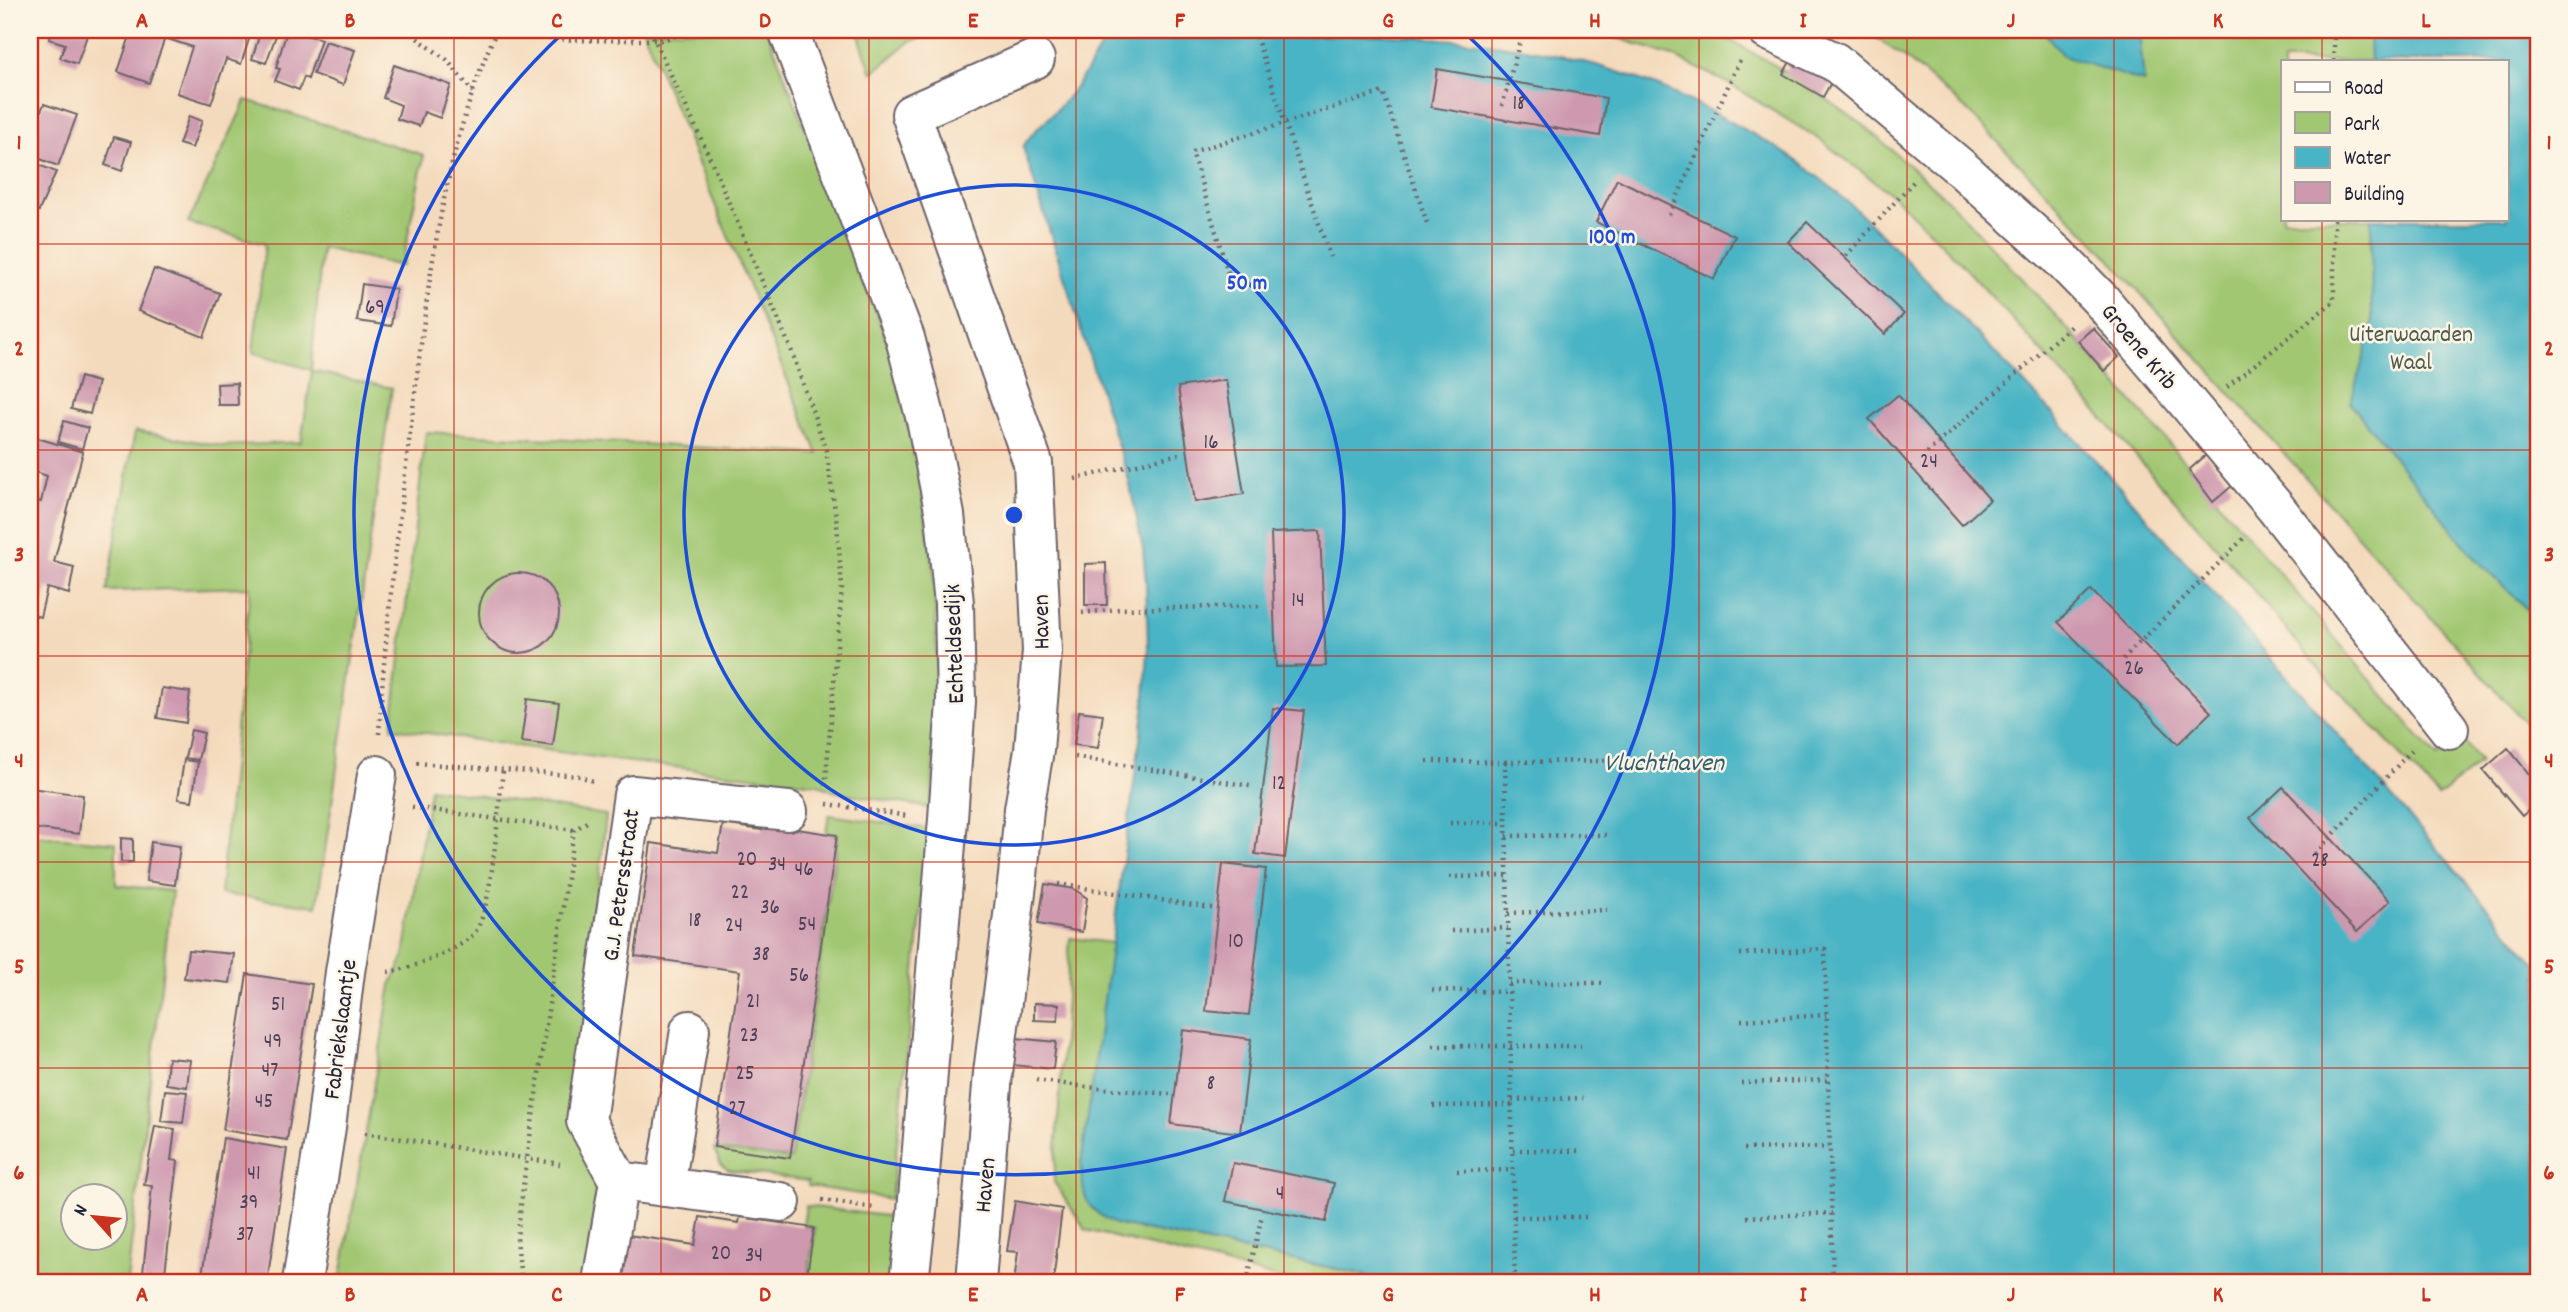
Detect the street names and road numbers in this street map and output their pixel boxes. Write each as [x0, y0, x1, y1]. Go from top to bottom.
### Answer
street label: Groene Krib [2091, 297, 2184, 399]
street label: Echteldsedijk [937, 583, 975, 705]
street label: Haven [1026, 594, 1060, 650]
street label: G.J. Petersstraat [595, 807, 651, 964]
street label: Fabriekslaantje [317, 957, 367, 1101]
street label: Haven [968, 1156, 1006, 1214]

